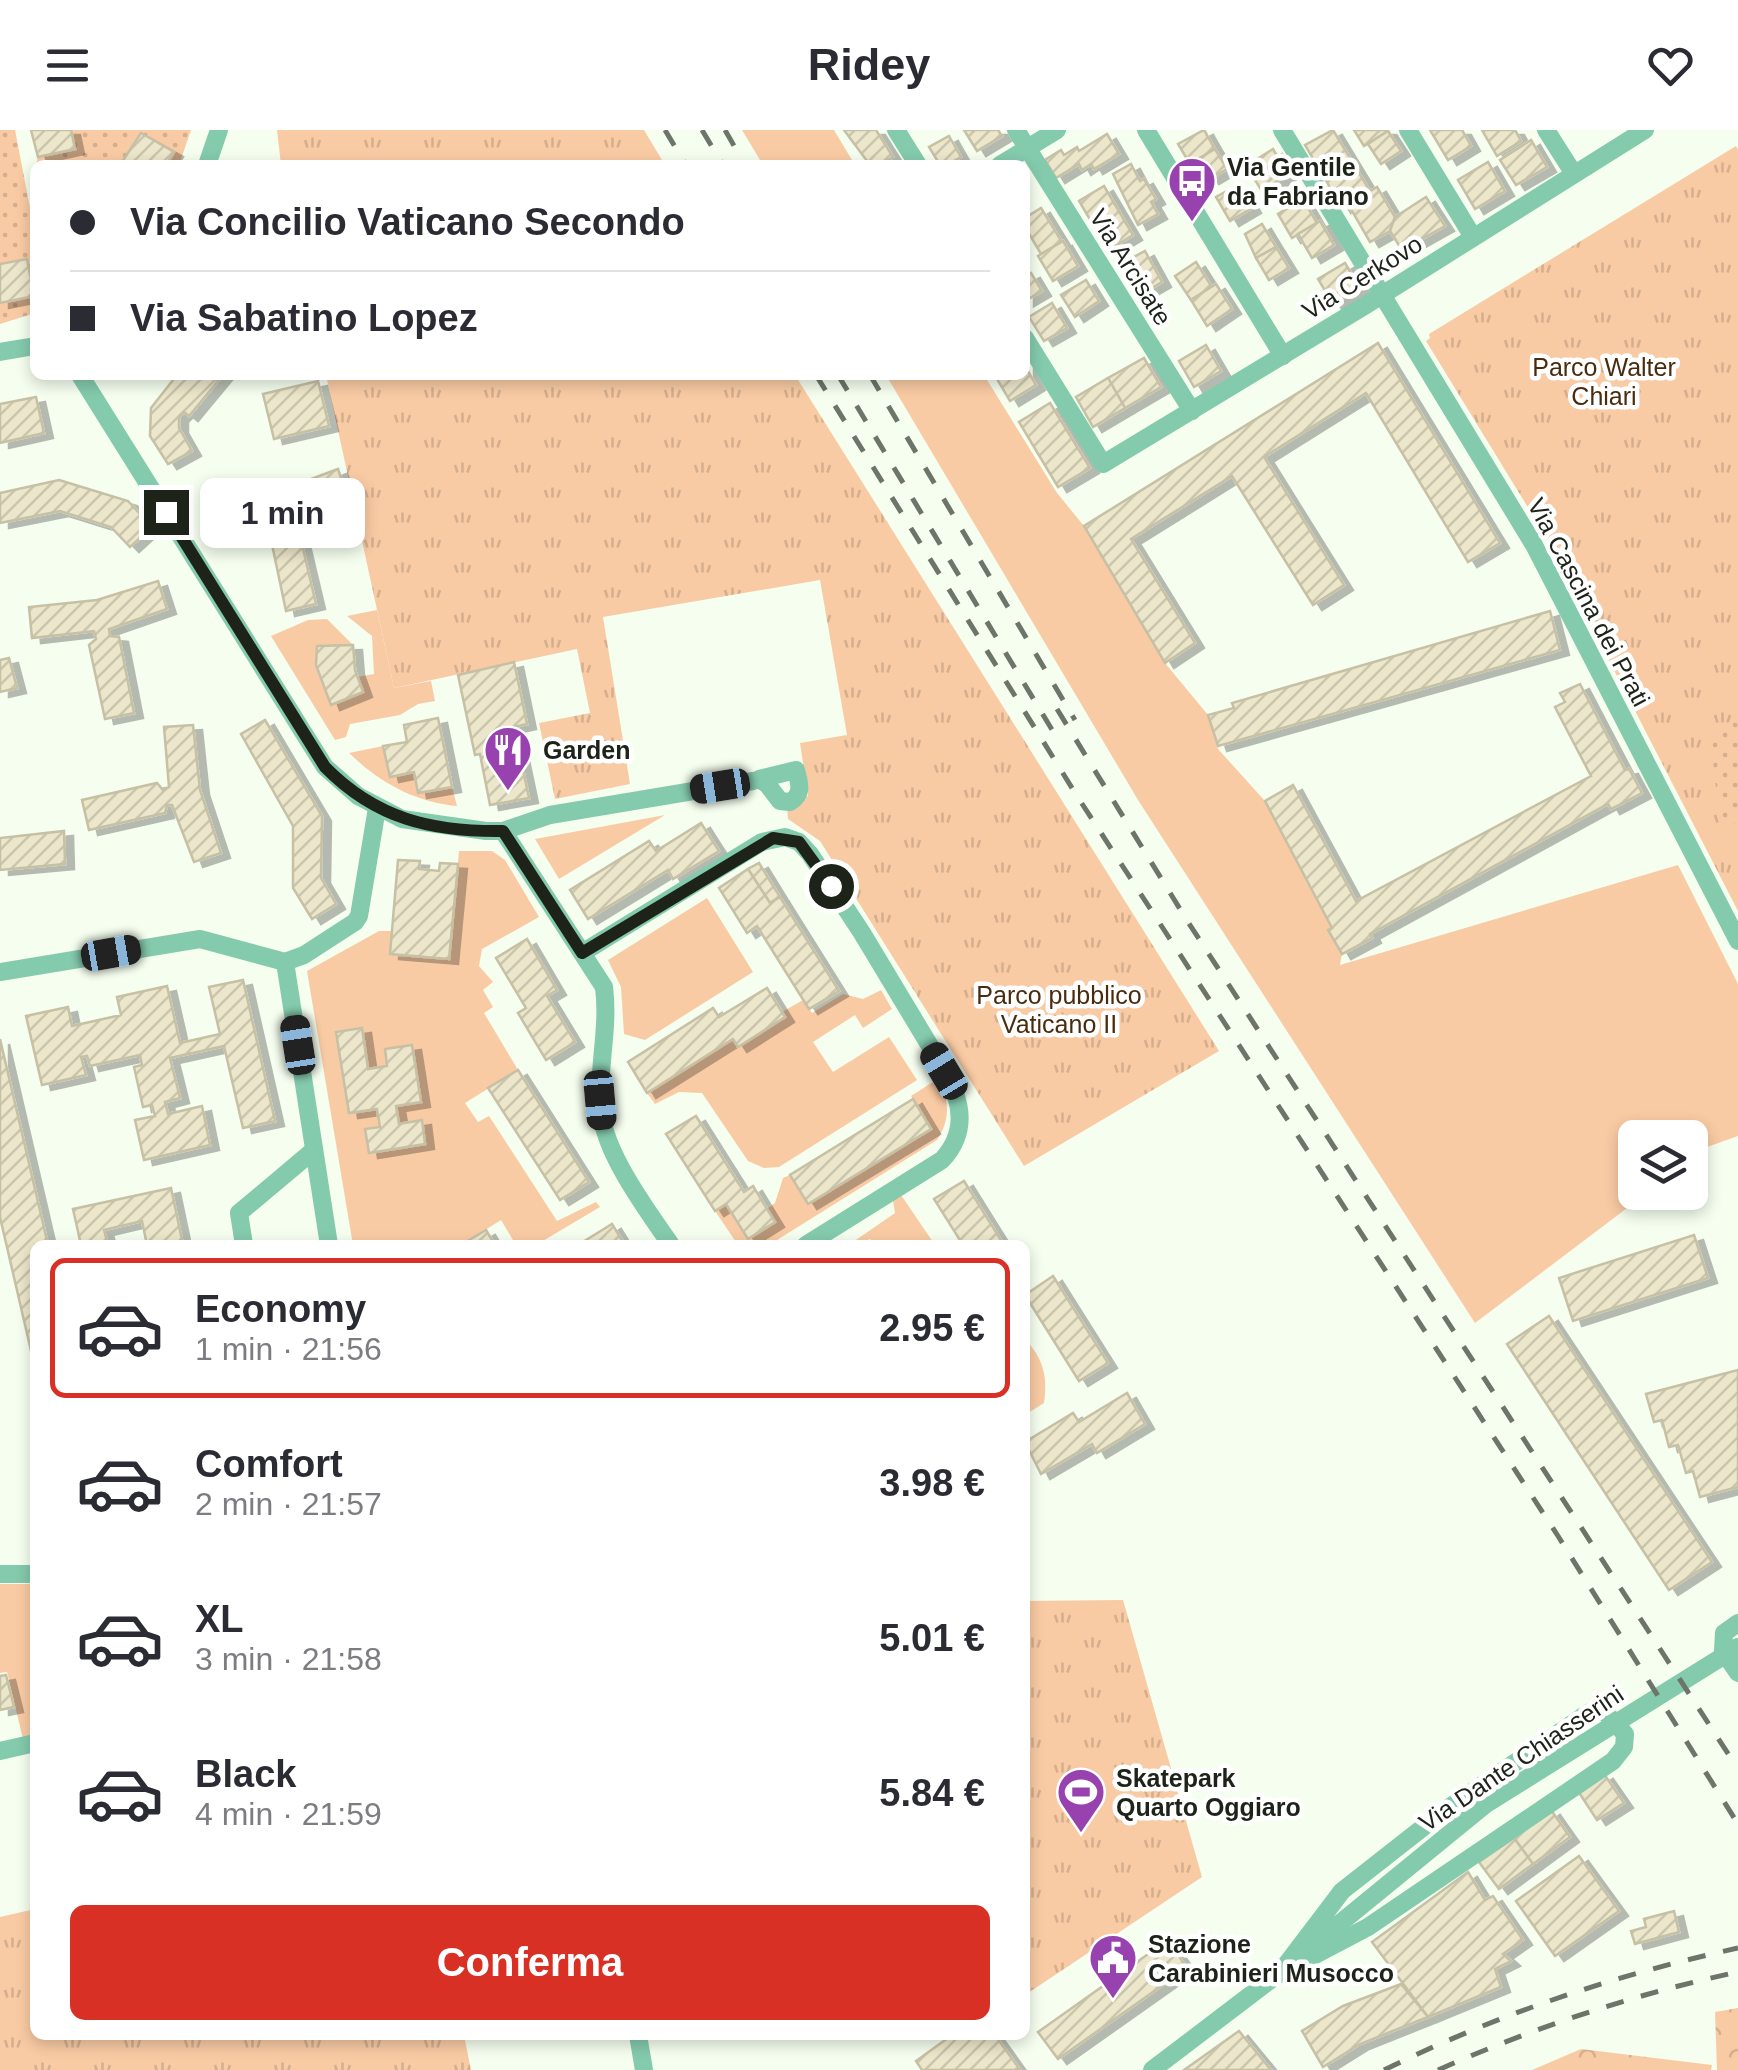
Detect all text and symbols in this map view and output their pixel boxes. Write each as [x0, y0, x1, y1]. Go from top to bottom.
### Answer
icon: menu [40, 38, 95, 93]
icon: heart [1643, 38, 1698, 93]
text: Ridey [808, 39, 930, 90]
place label: Via Gentile da Fabriano [1227, 153, 1369, 210]
bus stop icon: Via Gentile da Fabriano [1166, 155, 1218, 223]
text: Via Concilio Vaticano Secondo [130, 201, 685, 243]
street label: Via Arcisate [1084, 204, 1178, 330]
street label: Via Cerkovo [1297, 229, 1427, 325]
text: Via Sabatino Lopez [130, 297, 478, 339]
park label: Parco Walter Chiari [1532, 353, 1676, 410]
callout: 1 min [201, 477, 366, 547]
route end [144, 490, 189, 535]
street label: Via Cascina dei Prati [1522, 493, 1656, 711]
text: 1 min [241, 495, 324, 531]
restaurant icon: Garden [482, 724, 534, 792]
place label: Garden [543, 736, 631, 764]
car [688, 766, 752, 806]
route start [809, 864, 854, 909]
car [79, 933, 143, 973]
park label: Parco pubblico Vaticano II [976, 981, 1142, 1038]
car [278, 1013, 318, 1077]
car [916, 1038, 972, 1104]
car [582, 1069, 618, 1131]
map controls [1618, 1120, 1708, 1210]
button: layers [1618, 1120, 1708, 1210]
icon: car [75, 1283, 165, 1373]
text: Economy [195, 1288, 366, 1330]
text: 2.95 € [879, 1307, 985, 1349]
text: 1 min · 21:56 [195, 1331, 382, 1367]
icon: car [75, 1438, 165, 1528]
text: Comfort [195, 1443, 343, 1485]
text: 3.98 € [879, 1462, 985, 1504]
text: 2 min · 21:57 [195, 1486, 382, 1522]
icon: car [75, 1593, 165, 1683]
text: XL [195, 1598, 244, 1640]
text: 5.01 € [879, 1617, 985, 1659]
text: 3 min · 21:58 [195, 1641, 382, 1677]
street label: Via Dante Chiasserini [1414, 1679, 1628, 1837]
icon: car [75, 1748, 165, 1838]
text: Black [195, 1753, 296, 1795]
place label: Skatepark Quarto Oggiaro [1116, 1764, 1301, 1821]
sports icon: Skatepark Quarto Oggiaro [1055, 1766, 1107, 1834]
text: 5.84 € [879, 1772, 985, 1814]
text: 4 min · 21:59 [195, 1796, 382, 1832]
button: Conferma [70, 1905, 990, 2020]
place label: Stazione Carabinieri Musocco [1148, 1930, 1394, 1987]
public building icon: Stazione Carabinieri Musocco [1087, 1932, 1139, 2000]

